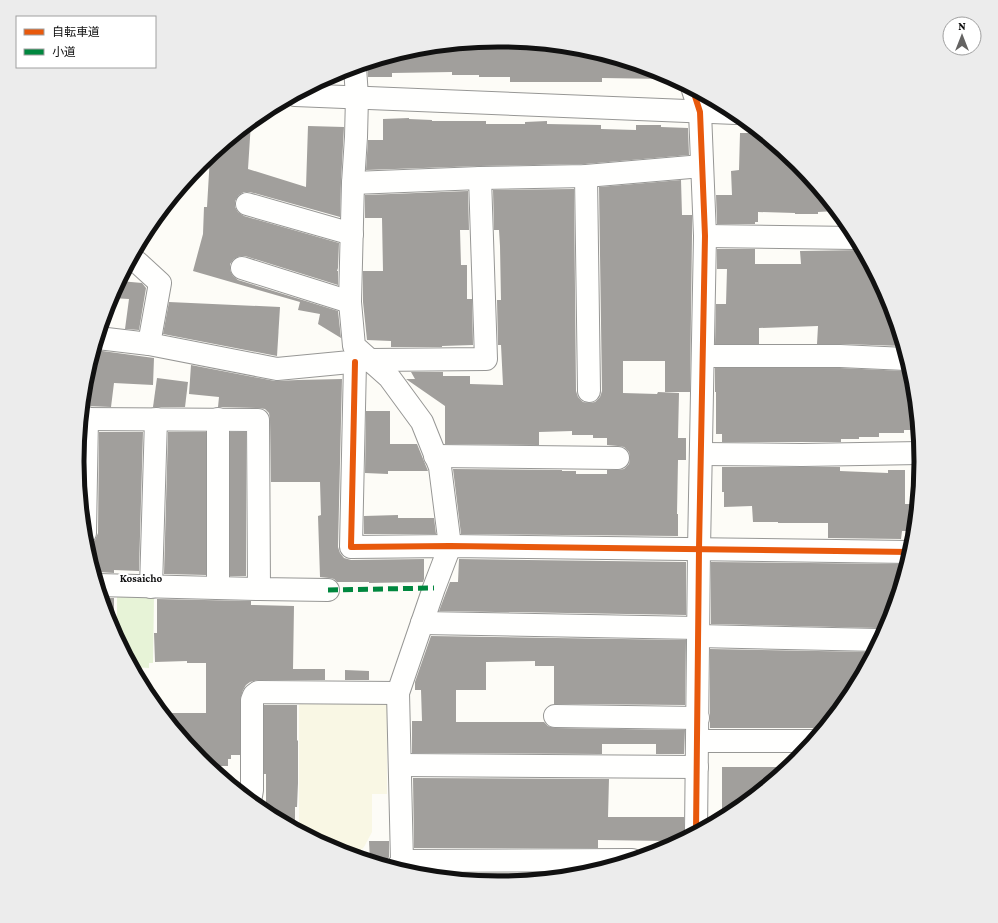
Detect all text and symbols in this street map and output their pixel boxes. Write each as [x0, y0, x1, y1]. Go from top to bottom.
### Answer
legend [16, 16, 156, 68]
north arrow [942, 16, 982, 56]
text: N [958, 20, 966, 32]
text: 自転車道 [52, 25, 100, 39]
text: 小道 [52, 45, 76, 59]
district label: Kosaicho [120, 572, 163, 584]

